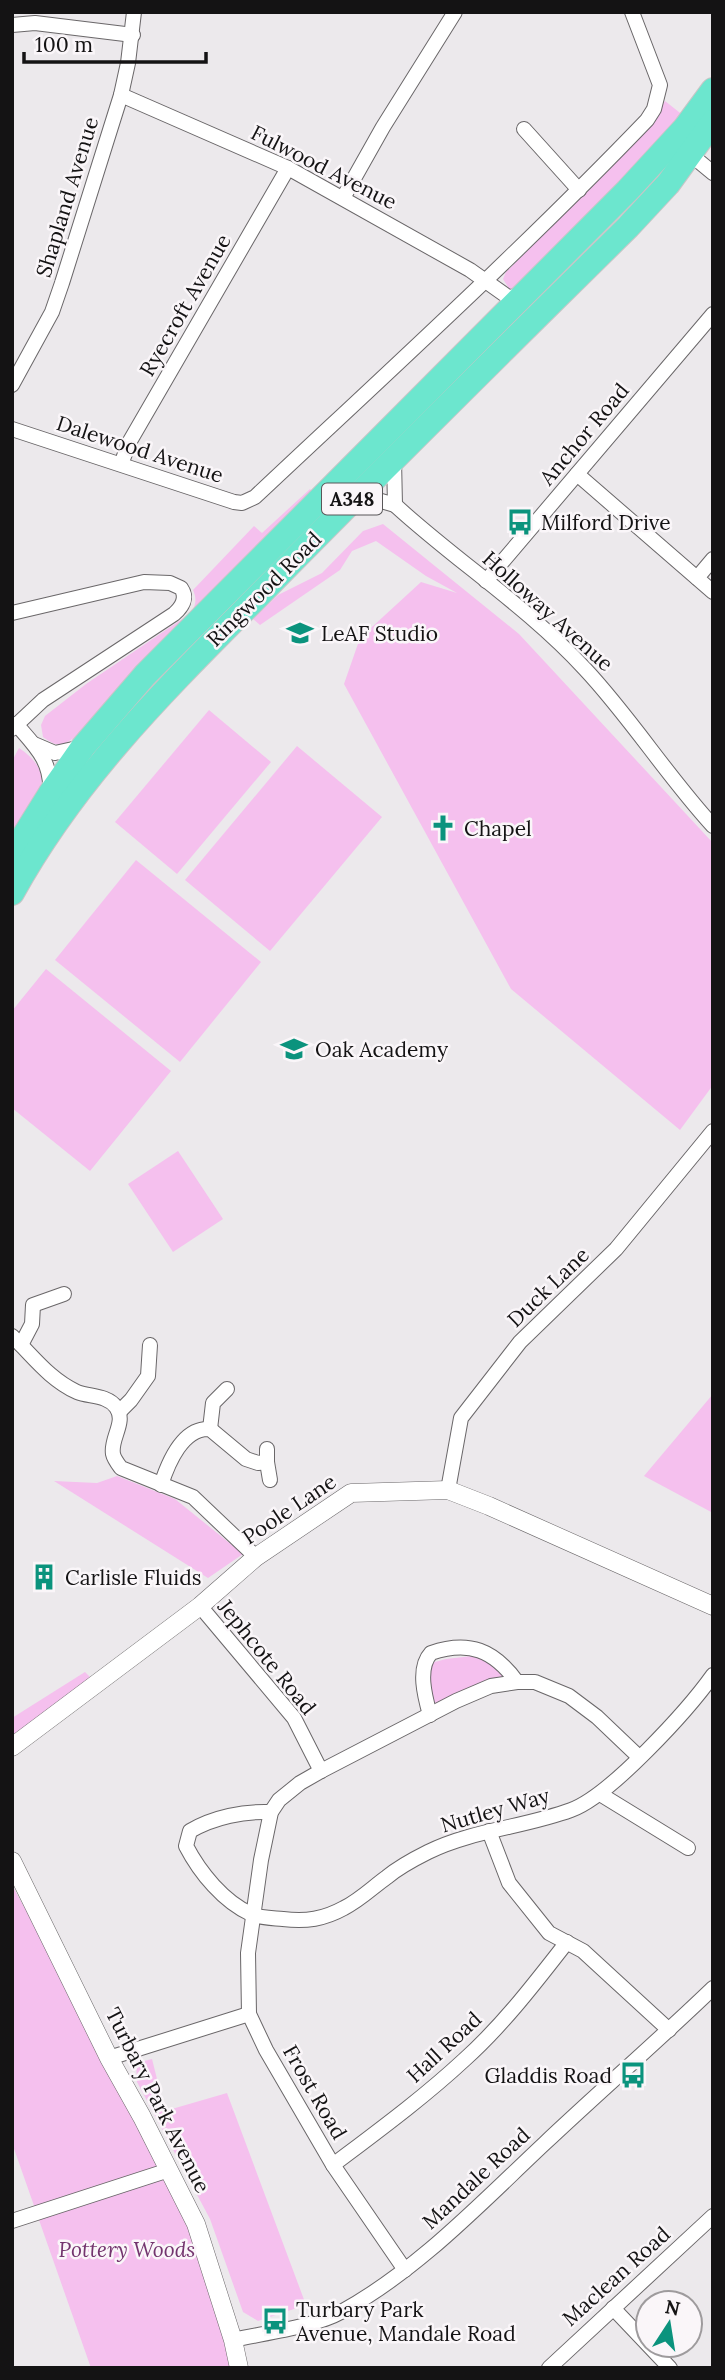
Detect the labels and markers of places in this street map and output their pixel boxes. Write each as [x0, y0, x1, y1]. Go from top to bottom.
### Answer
bus stop icon: Milford Drive [505, 507, 535, 537]
place label: Milford Drive [541, 509, 671, 536]
school or university icon: LeAF Studio [285, 618, 315, 648]
place label: LeAF Studio [321, 620, 438, 647]
church icon: Chapel [428, 813, 458, 843]
place label: Chapel [464, 815, 532, 842]
school or university icon: Oak Academy [279, 1034, 309, 1064]
place label: Oak Academy [315, 1036, 448, 1063]
building icon: Carlisle Fluids [29, 1562, 59, 1592]
place label: Carlisle Fluids [65, 1564, 201, 1591]
bus stop icon: Gladdis Road [618, 2060, 648, 2090]
place label: Gladdis Road [484, 2062, 612, 2089]
place label: Turbary Park Avenue, Mandale Road [295, 2296, 516, 2347]
bus stop icon: Turbary Park Avenue, Mandale Road [260, 2306, 290, 2336]

